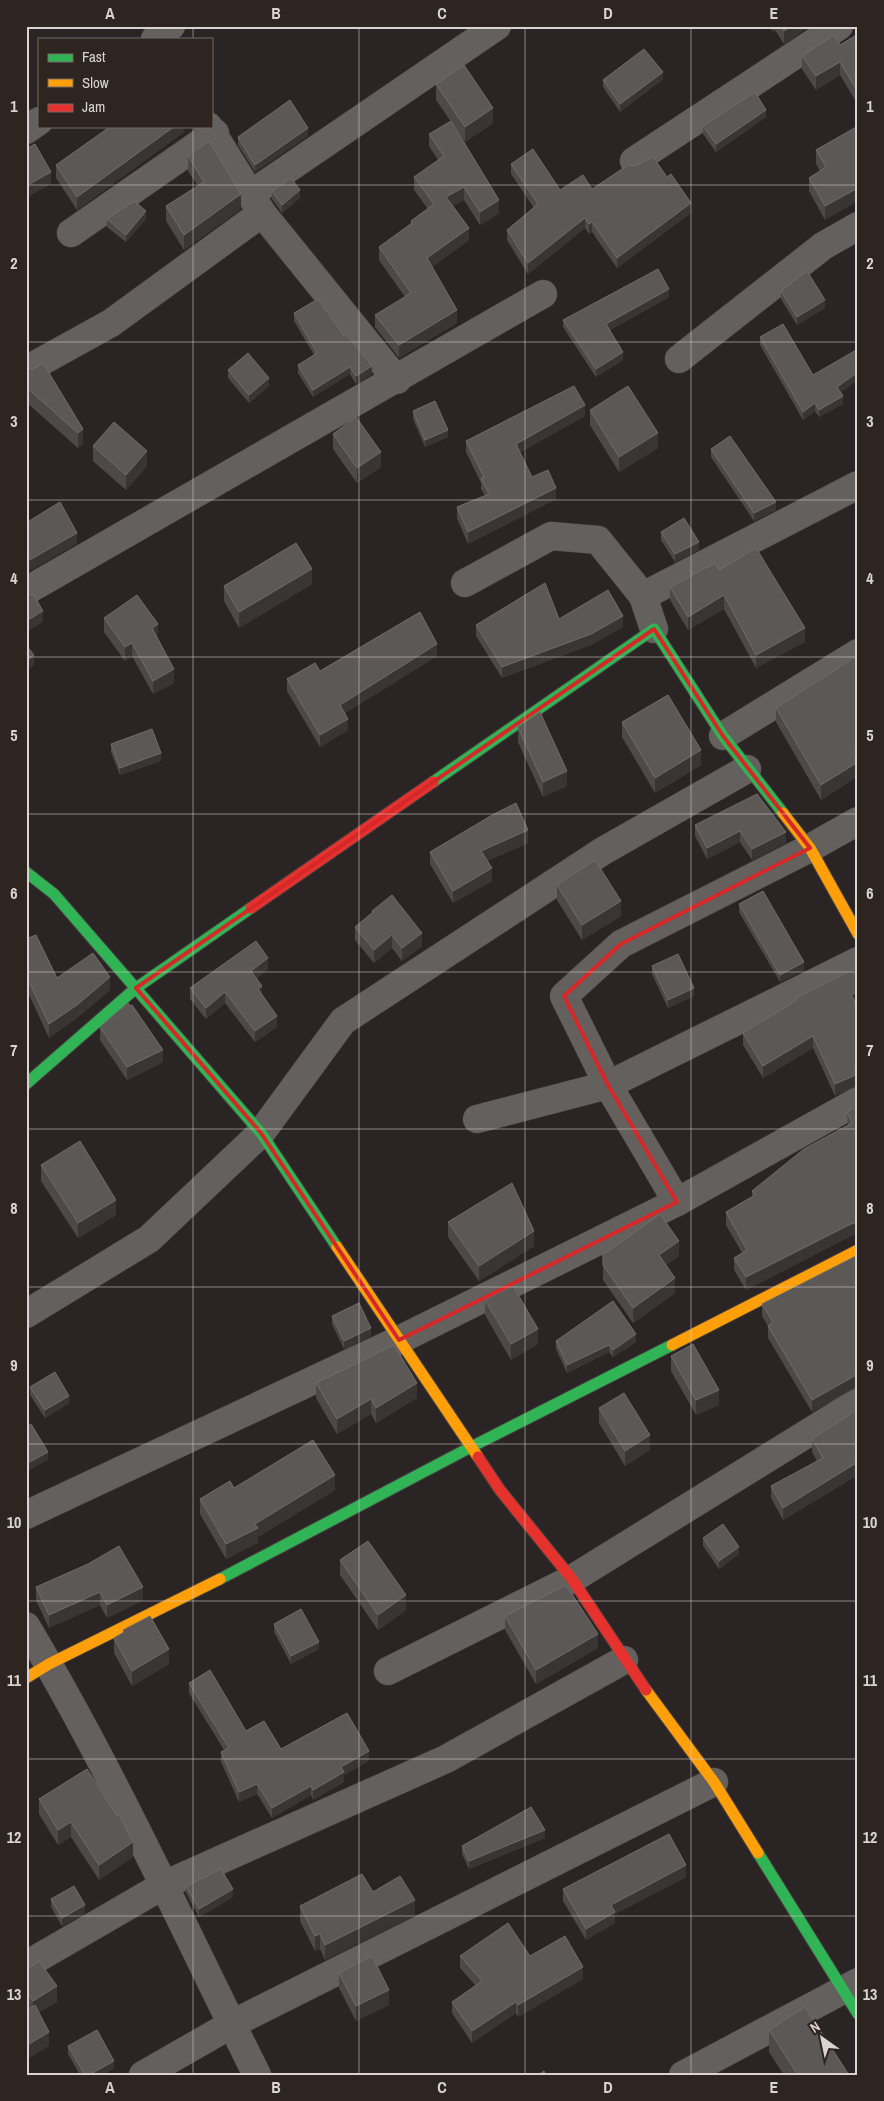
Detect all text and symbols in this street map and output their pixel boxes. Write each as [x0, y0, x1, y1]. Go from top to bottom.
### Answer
text: A [105, 2, 115, 24]
text: B [271, 2, 281, 24]
text: C [437, 2, 447, 24]
text: D [603, 2, 613, 24]
text: E [770, 2, 779, 24]
legend [38, 38, 212, 128]
text: Fast [82, 46, 106, 67]
text: Slow [82, 72, 109, 93]
text: 1 [10, 95, 18, 117]
text: 1 [866, 95, 874, 117]
text: Jam [82, 96, 105, 117]
text: 2 [10, 252, 18, 274]
text: 2 [866, 252, 874, 274]
text: 3 [10, 410, 18, 432]
text: 3 [866, 410, 874, 432]
text: 4 [10, 567, 18, 589]
text: 4 [866, 567, 874, 589]
text: 5 [10, 724, 18, 746]
text: 5 [866, 724, 874, 746]
text: 6 [10, 882, 18, 904]
text: 6 [866, 882, 874, 904]
text: 7 [10, 1039, 18, 1061]
text: 7 [866, 1039, 874, 1061]
text: 8 [10, 1197, 18, 1219]
text: 8 [866, 1197, 874, 1219]
text: 9 [10, 1354, 18, 1376]
text: 9 [866, 1354, 874, 1376]
text: 10 [7, 1511, 21, 1533]
text: 10 [863, 1511, 877, 1533]
text: 11 [7, 1669, 22, 1691]
text: 11 [863, 1669, 878, 1691]
text: 12 [7, 1826, 21, 1848]
text: 12 [863, 1826, 877, 1848]
text: 13 [7, 1983, 21, 2005]
text: 13 [863, 1983, 877, 2005]
north arrow [796, 2014, 846, 2064]
text: N [807, 2017, 823, 2037]
text: A [105, 2076, 115, 2098]
text: B [271, 2076, 281, 2098]
text: C [437, 2076, 447, 2098]
text: D [603, 2076, 613, 2098]
text: E [770, 2076, 779, 2098]

